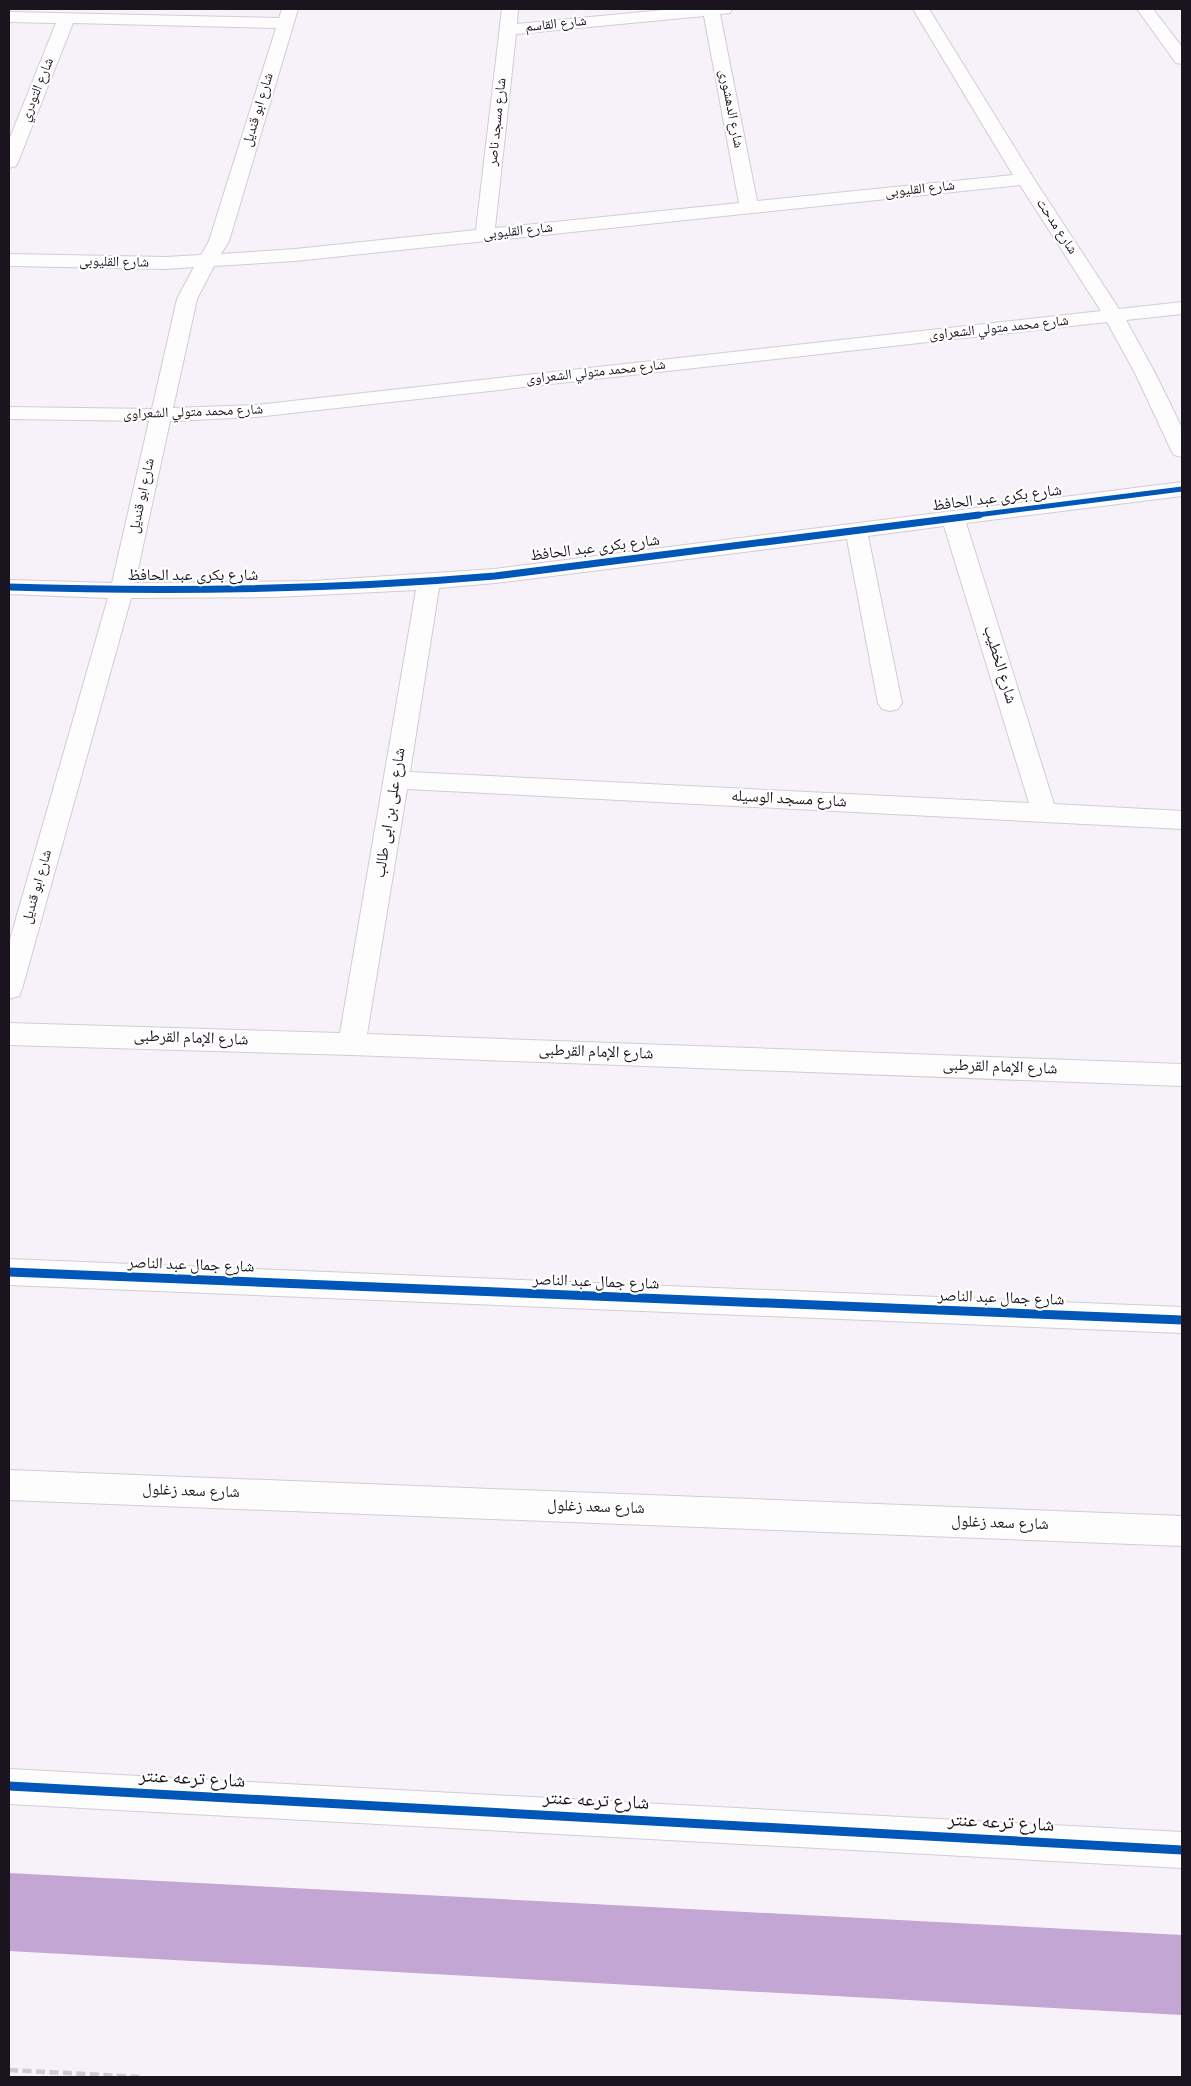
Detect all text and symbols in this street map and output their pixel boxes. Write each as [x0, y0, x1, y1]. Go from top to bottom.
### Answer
street label: شارع القاسم [524, 10, 588, 40]
street label: شارع التودري [14, 54, 62, 126]
street label: شارع الدهشورى [711, 68, 749, 150]
street label: شارع ابو قنديل [236, 70, 282, 150]
street label: شارع مسجد ناصر [481, 77, 515, 168]
street label: شارع القليوبى [884, 174, 956, 206]
street label: شارع مدحت [1029, 194, 1083, 260]
street label: شارع القليوبى [482, 216, 554, 248]
street label: شارع القليوبى [79, 250, 149, 276]
street label: شارع محمد متولي الشعراوى [928, 310, 1070, 348]
street label: شارع محمد متولي الشعراوى [525, 354, 667, 392]
street label: شارع محمد متولي الشعراوى [123, 399, 263, 427]
street label: شارع ابو قنديل [123, 456, 163, 536]
street label: شارع بكرى عبد الحافظ [931, 478, 1063, 520]
street label: شارع بكرى عبد الحافظ [529, 528, 661, 570]
street label: شارع بكرى عبد الحافظ [128, 563, 258, 590]
street label: شارع الخطيب [974, 622, 1024, 708]
street label: شارع على بن ابى طالب [367, 746, 415, 880]
street label: شارع مسجد الوسيله [730, 783, 848, 817]
street label: شارع ابو قنديل [16, 847, 60, 927]
street label: شارع الإمام القرطبى [133, 1024, 249, 1054]
street label: شارع الإمام القرطبى [538, 1038, 654, 1068]
street label: شارع الإمام القرطبى [942, 1053, 1058, 1083]
street label: شارع جمال عبد الناصر [126, 1250, 255, 1282]
street label: شارع جمال عبد الناصر [531, 1267, 660, 1299]
street label: شارع جمال عبد الناصر [936, 1283, 1065, 1315]
street label: شارع سعد زغلول [142, 1477, 240, 1507]
street label: شارع سعد زغلول [547, 1493, 645, 1523]
street label: شارع سعد زغلول [951, 1509, 1049, 1539]
street label: شارع ترعه عنتر [137, 1761, 246, 1799]
street label: شارع ترعه عنتر [541, 1783, 650, 1821]
street label: شارع ترعه عنتر [946, 1805, 1055, 1843]

